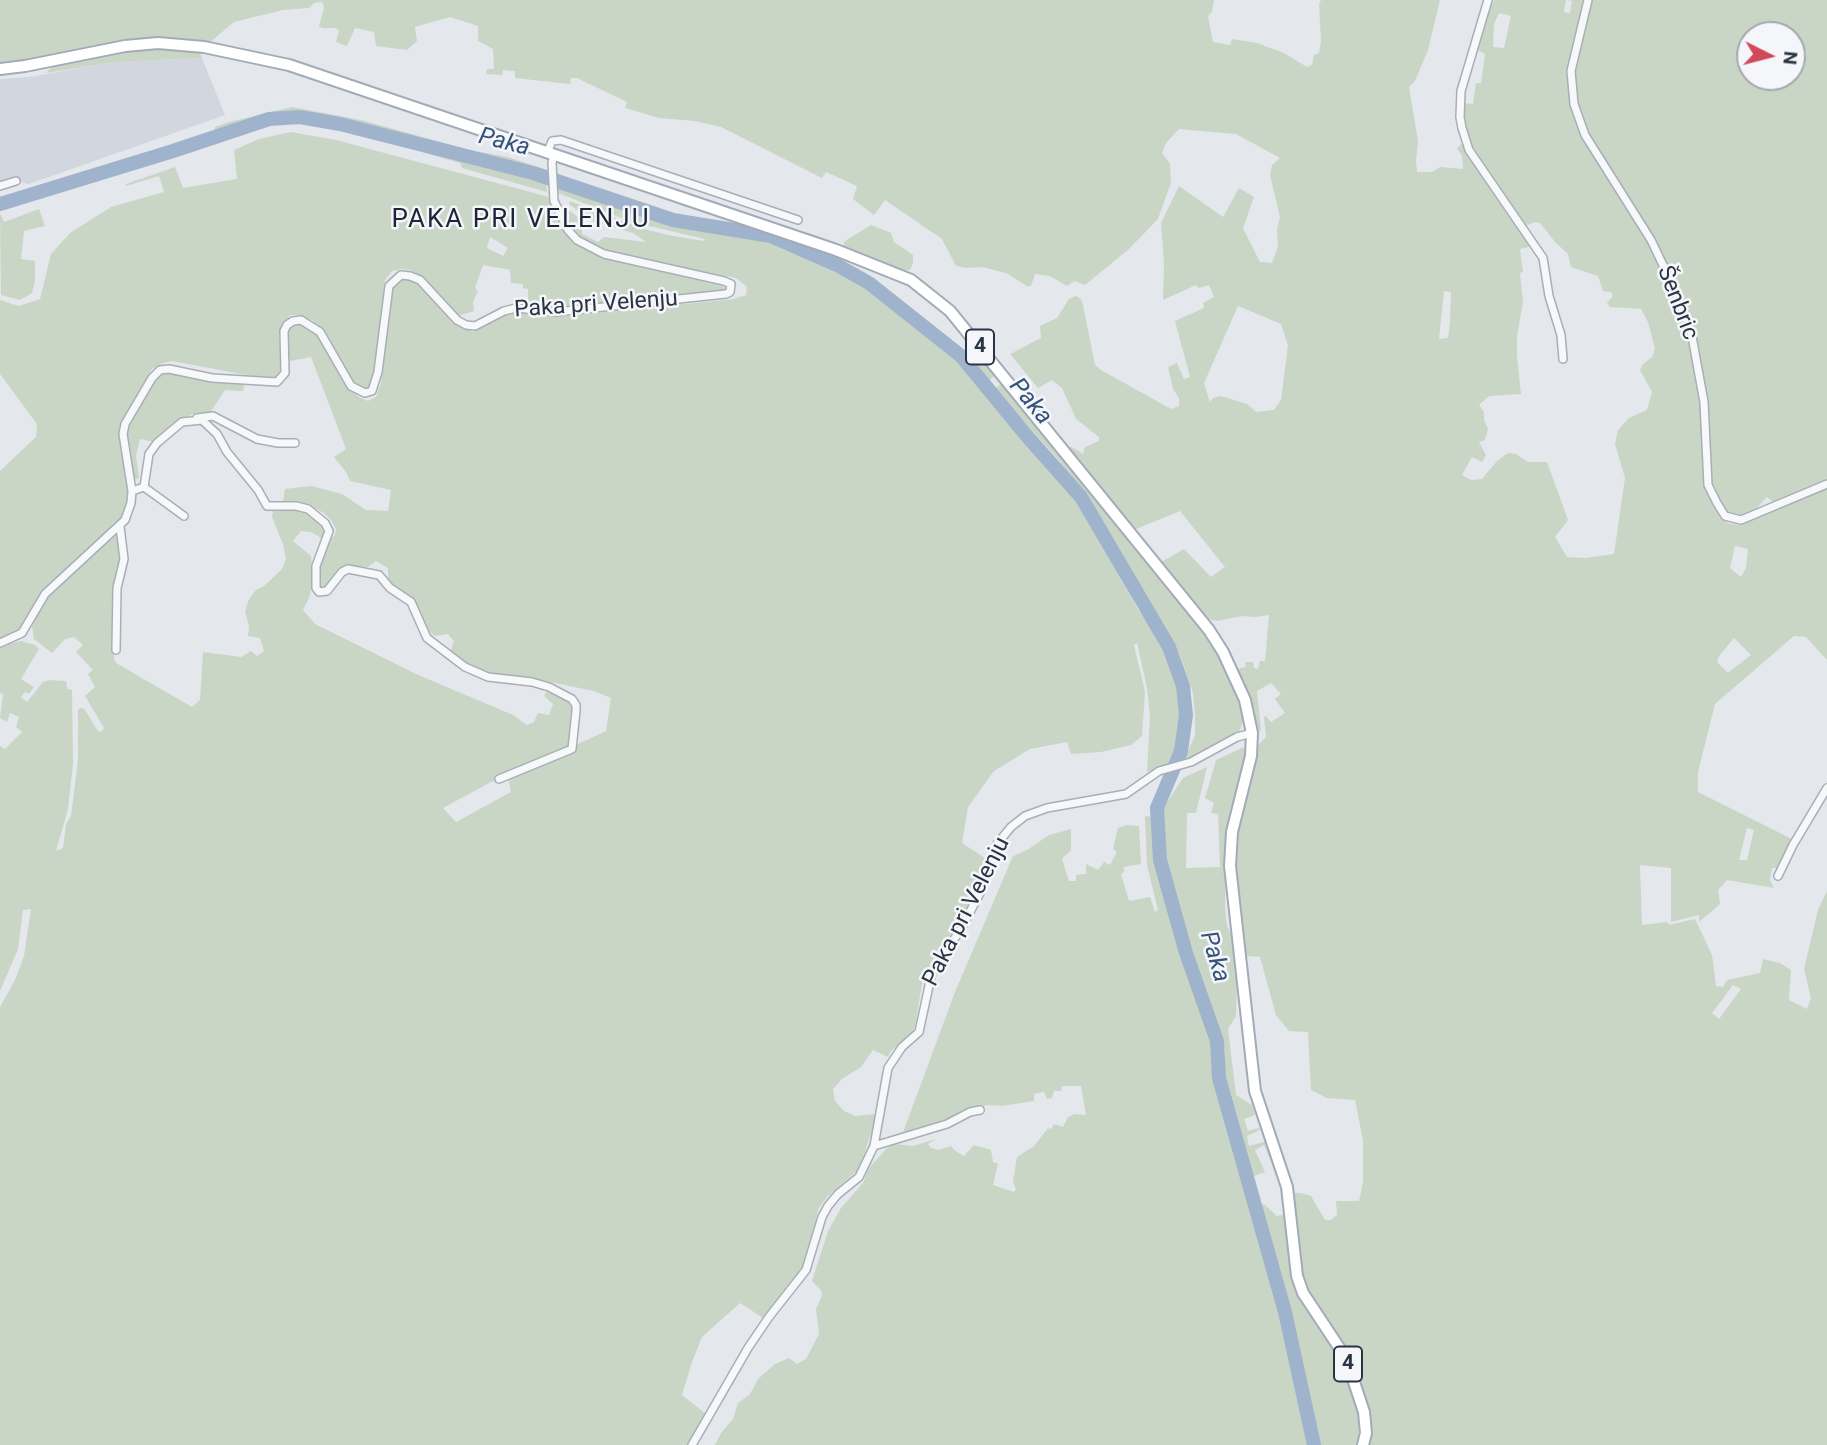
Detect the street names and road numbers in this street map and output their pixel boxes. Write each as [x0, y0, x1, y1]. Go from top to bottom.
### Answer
street label: Šenbric [1650, 262, 1704, 344]
street label: Paka pri Velenju [513, 286, 679, 324]
road number: 4 [966, 330, 994, 364]
street label: Paka pri Velenju [918, 833, 1016, 991]
road number: 4 [1334, 1346, 1362, 1382]

